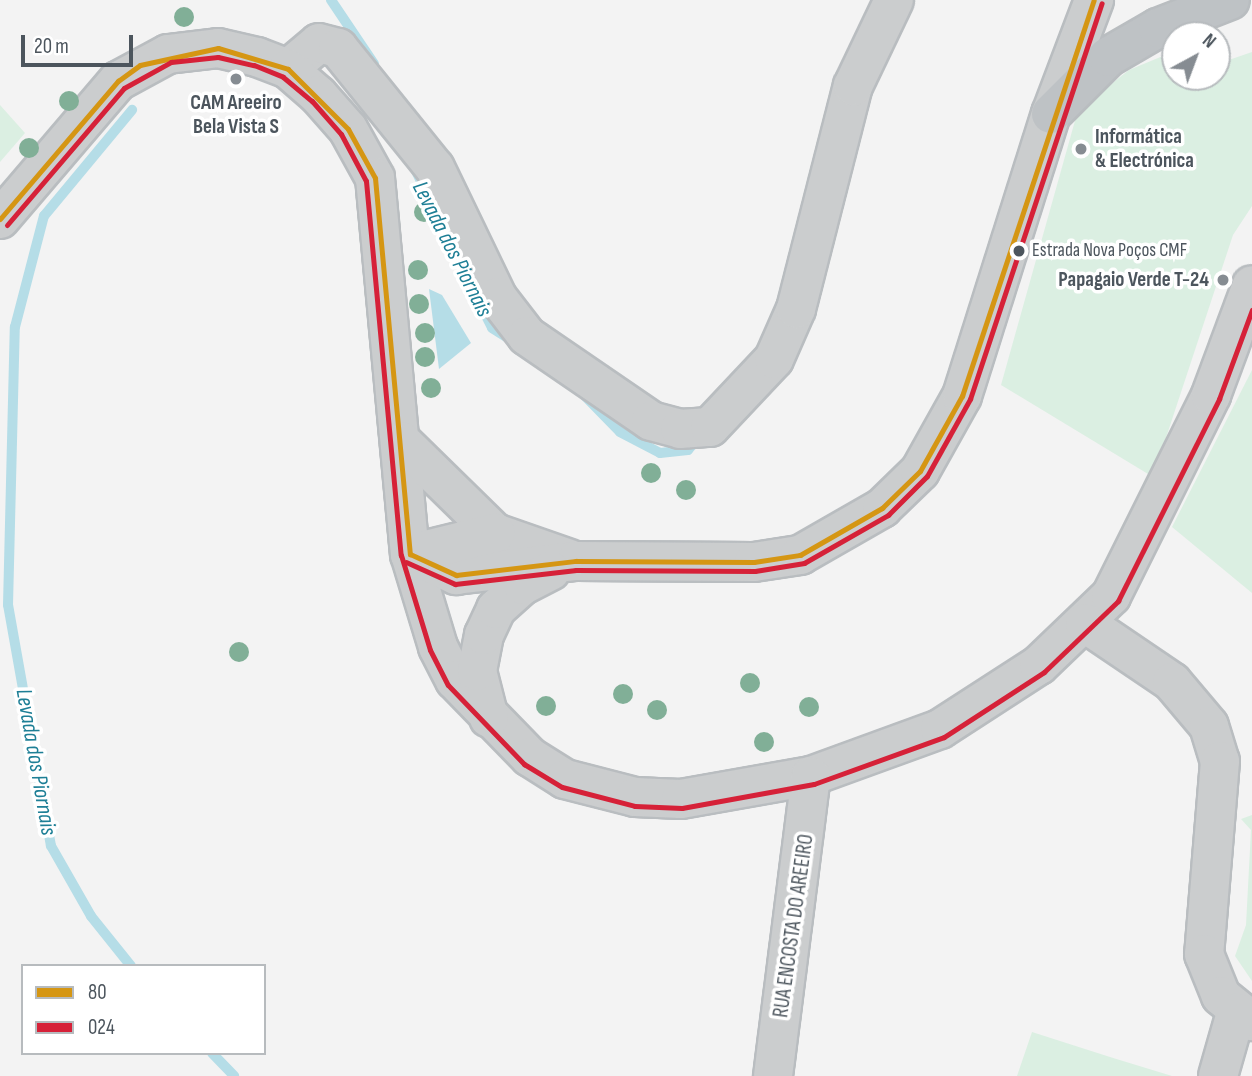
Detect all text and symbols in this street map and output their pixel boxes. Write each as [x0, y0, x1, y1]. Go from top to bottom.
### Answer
scale bar [24, 21, 136, 65]
north arrow [1161, 21, 1231, 91]
text: N [1197, 29, 1220, 53]
text: 20 m [34, 34, 69, 59]
marker: CAM Areeiro Bela Vista S [228, 71, 244, 87]
place label: CAM Areeiro Bela Vista S [190, 90, 282, 140]
place label: Informática & Electrónica [1095, 124, 1194, 174]
marker: Informática & Electrónica [1073, 141, 1089, 157]
water label: Levada dos Piornais [406, 177, 498, 321]
place label: Estrada Nova Poços CMF [1032, 240, 1187, 262]
marker: Estrada Nova Poços CMF [1012, 244, 1026, 258]
place label: Papagaio Verde T-24 [1058, 267, 1209, 293]
marker: Papagaio Verde T-24 [1215, 272, 1231, 288]
water label: Levada dos Piornais [10, 687, 62, 837]
street label: RUA ENCOSTA DO AREEIRO [769, 833, 819, 1019]
legend [21, 964, 266, 1055]
text: 80 [88, 980, 107, 1005]
text: 024 [88, 1015, 115, 1040]

